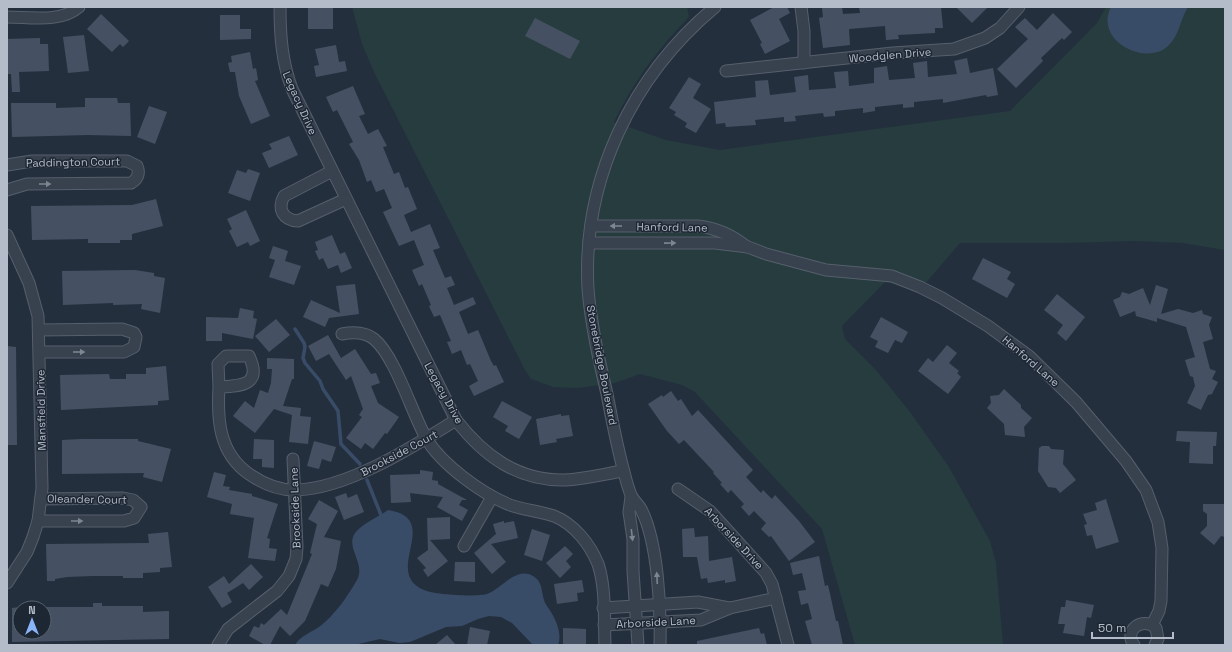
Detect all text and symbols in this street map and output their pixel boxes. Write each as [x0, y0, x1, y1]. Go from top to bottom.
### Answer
street label: Woodglen Drive [848, 44, 932, 66]
street label: Legacy Drive [280, 69, 320, 137]
street label: Paddington Court [26, 154, 120, 170]
one-way arrow [39, 181, 52, 187]
street label: Hanford Lane [636, 219, 708, 235]
one-way arrow [609, 223, 622, 229]
one-way arrow [664, 240, 677, 246]
street label: Stonebridge Boulevard [583, 304, 621, 426]
street label: Hanford Lane [1000, 332, 1062, 390]
one-way arrow [73, 349, 86, 355]
street label: Legacy Drive [421, 360, 467, 426]
street label: Mansfield Drive [33, 369, 49, 451]
street label: Brookside Court [358, 427, 440, 479]
street label: Brookside Lane [287, 467, 303, 549]
street label: Oleander Court [47, 491, 127, 507]
street label: Arborside Drive [702, 504, 766, 572]
one-way arrow [71, 518, 84, 524]
one-way arrow [629, 529, 635, 541]
one-way arrow [654, 572, 661, 584]
north arrow [12, 600, 52, 640]
text: N [28, 603, 36, 617]
street label: Arborside Lane [616, 613, 696, 631]
scale bar [1092, 614, 1173, 640]
text: 50 m [1098, 620, 1126, 636]

